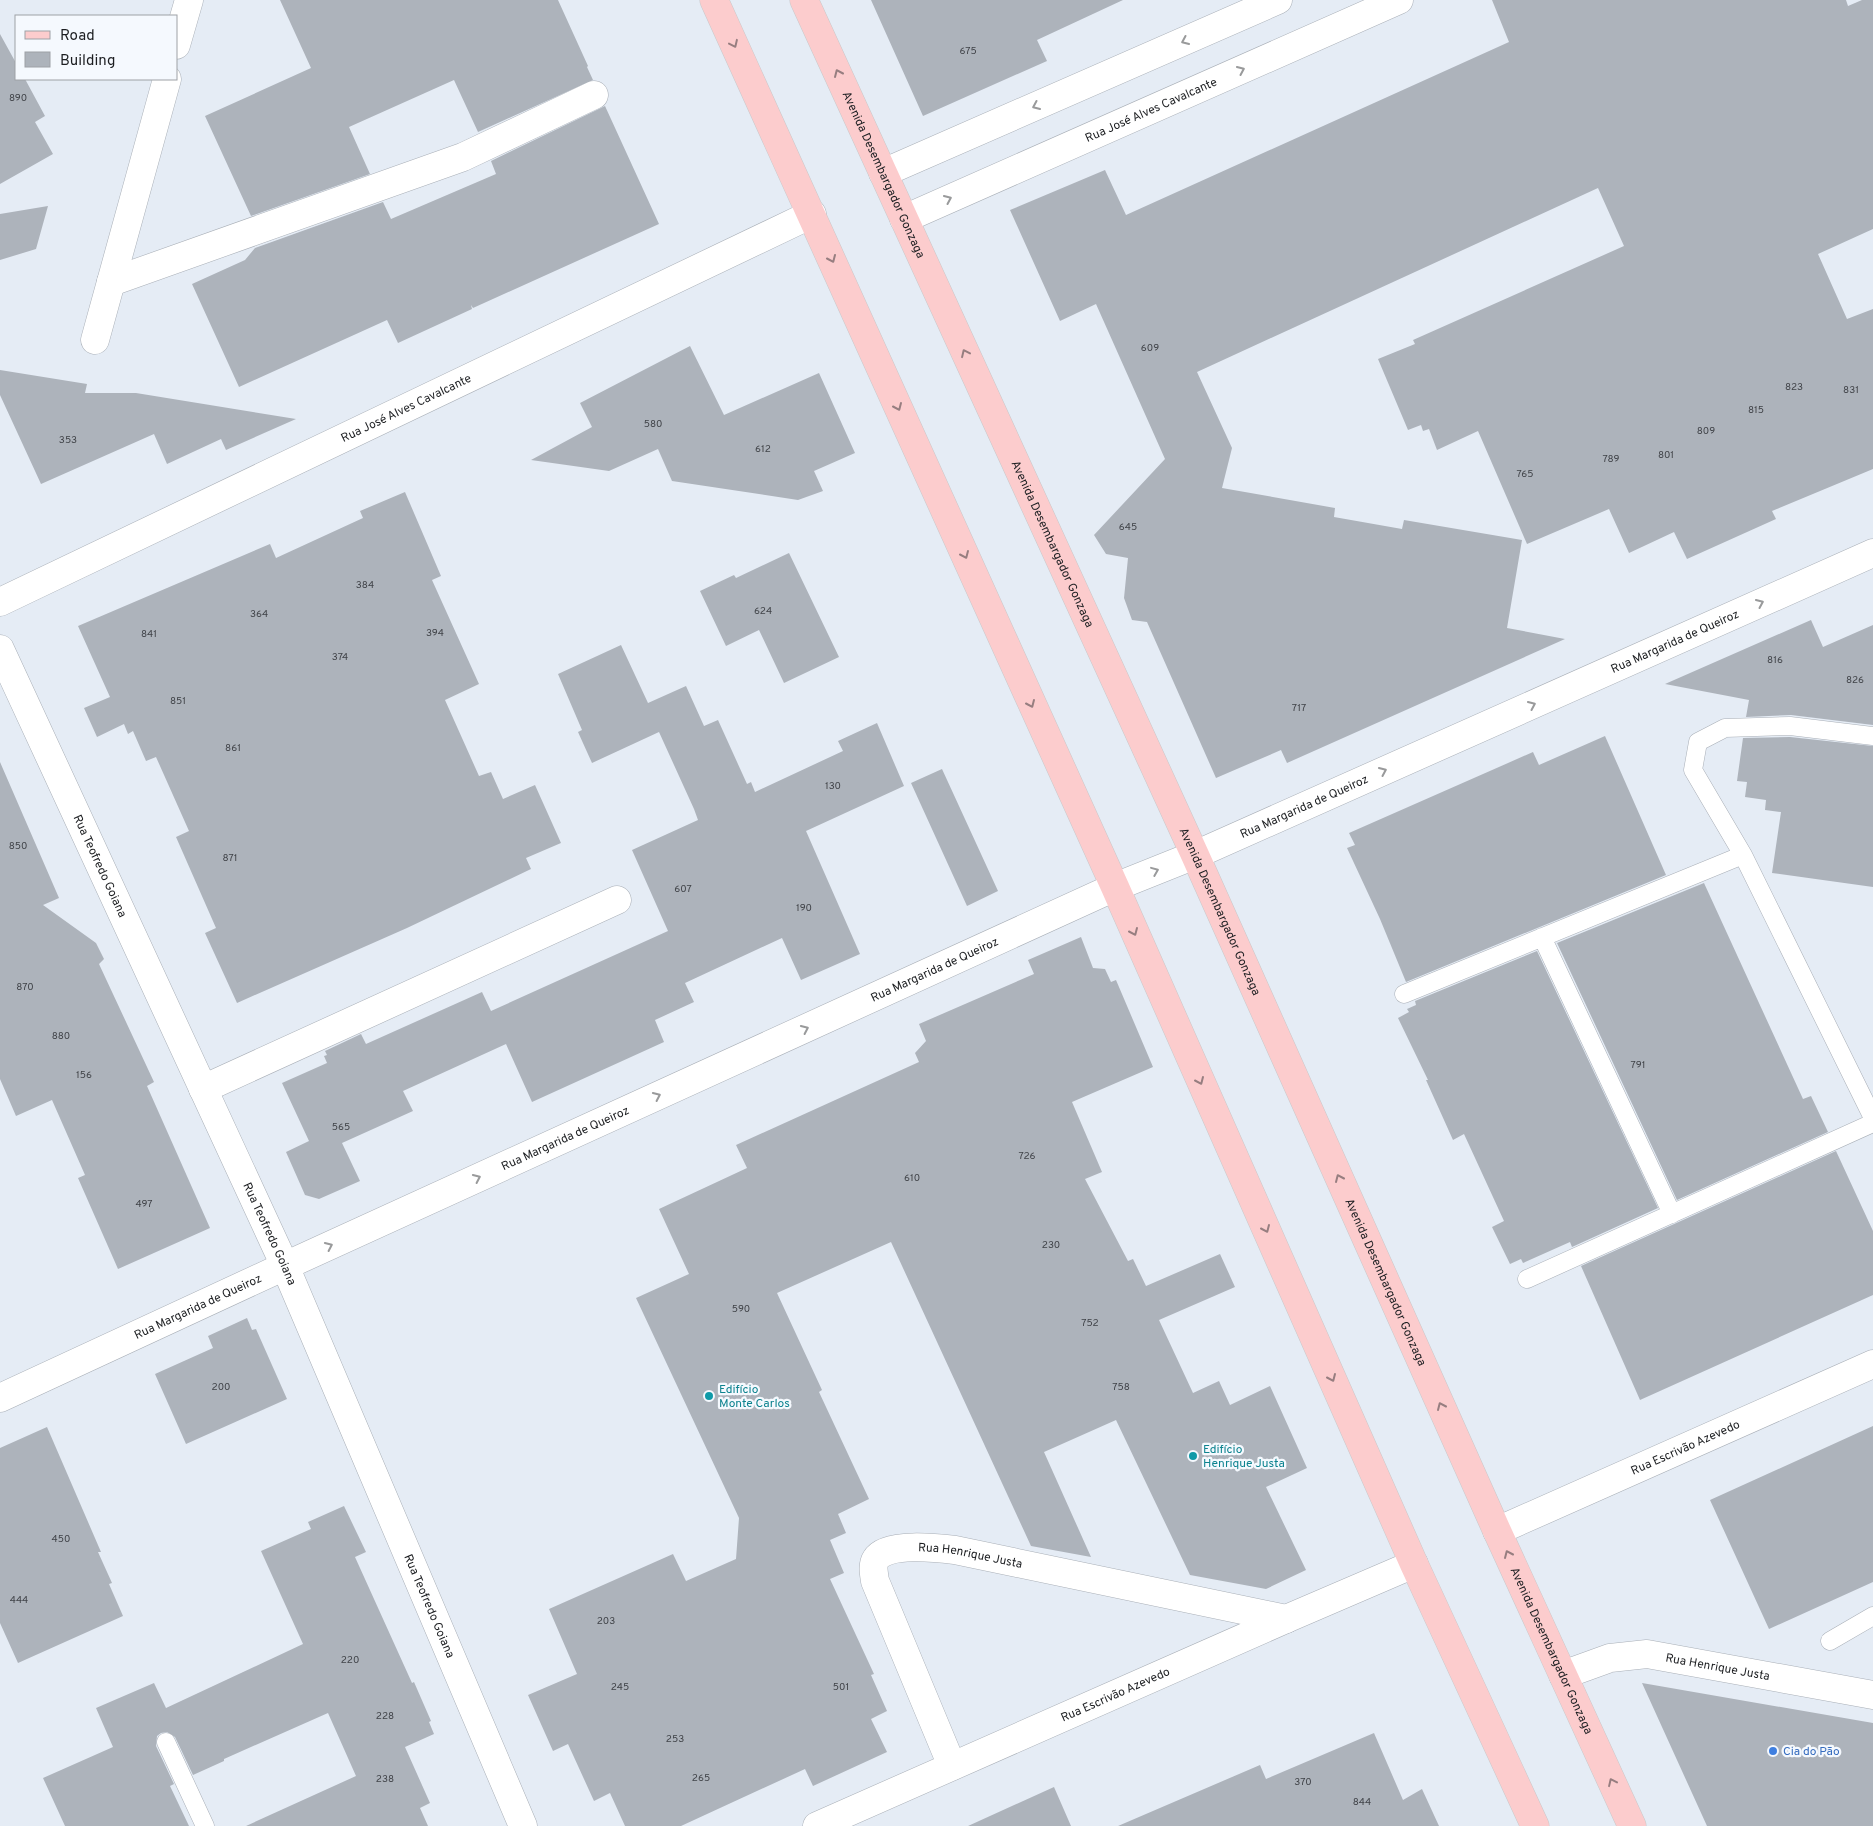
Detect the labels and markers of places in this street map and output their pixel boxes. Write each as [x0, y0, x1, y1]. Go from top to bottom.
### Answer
place label: Edifício Monte Carlos [719, 1382, 790, 1412]
marker: Edifício Monte Carlos [703, 1390, 715, 1402]
place label: Edifício Henrique Justa [1203, 1442, 1285, 1472]
marker: Edifício Henrique Justa [1187, 1450, 1199, 1462]
place label: Cia do Pão [1783, 1744, 1840, 1760]
marker: Cia do Pão [1767, 1745, 1779, 1757]

